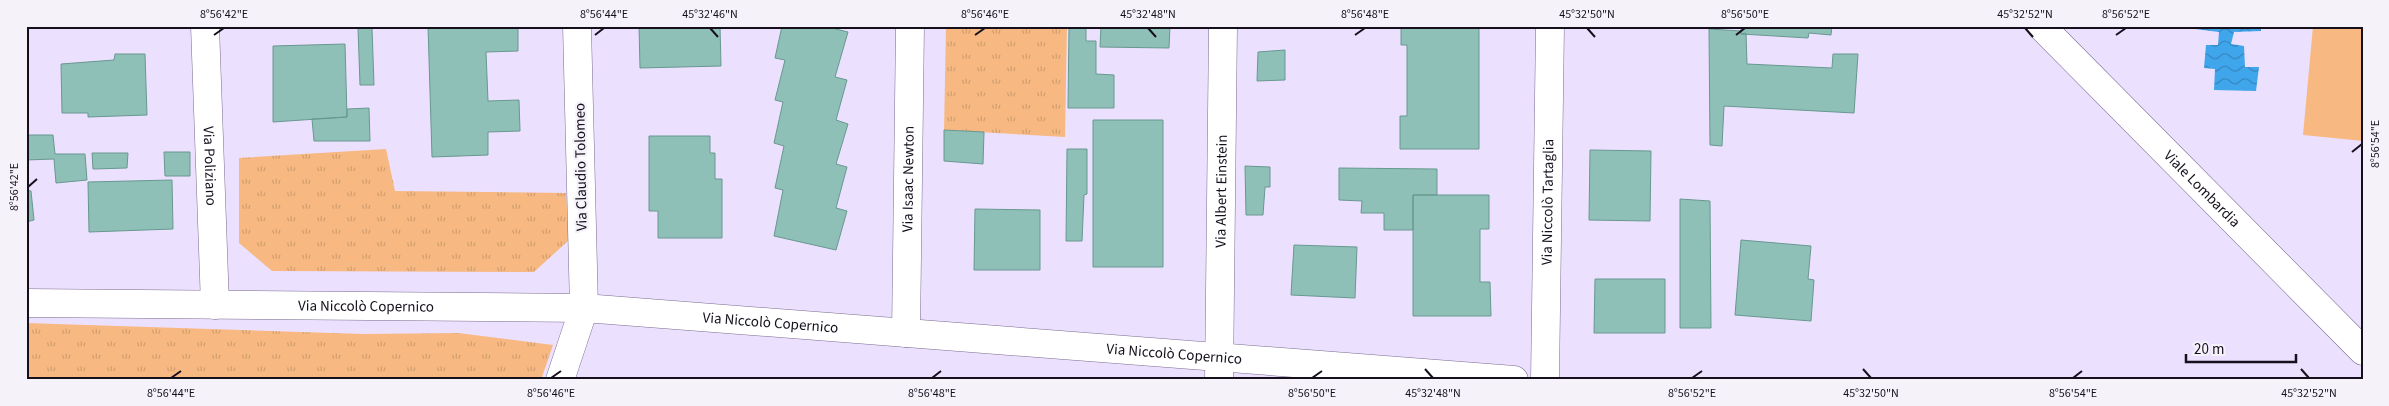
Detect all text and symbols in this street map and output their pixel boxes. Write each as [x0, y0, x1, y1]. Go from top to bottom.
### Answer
text: 8°56'42"E [200, 6, 248, 23]
text: 8°56'44"E [580, 6, 628, 23]
text: 45°32'46"N [682, 6, 738, 23]
text: 8°56'46"E [961, 6, 1009, 23]
text: 45°32'48"N [1120, 6, 1176, 23]
text: 8°56'48"E [1341, 6, 1389, 23]
text: 45°32'50"N [1559, 6, 1615, 23]
text: 8°56'50"E [1721, 6, 1769, 23]
text: 45°32'52"N [1997, 6, 2053, 23]
text: 8°56'52"E [2102, 6, 2150, 23]
street label: Via Claudio Tolomeo [569, 103, 593, 231]
text: 8°56'54"E [2367, 120, 2384, 168]
street label: Via Poliziano [198, 126, 222, 206]
street label: Via Isaac Newton [897, 126, 919, 232]
street label: Via Albert Einstein [1210, 134, 1232, 248]
street label: Via Niccolò Tartaglia [1536, 139, 1559, 265]
street label: Viale Lombardia [2159, 145, 2245, 232]
text: 8°56'42"E [6, 163, 23, 211]
street label: Via Niccolò Copernico [298, 295, 434, 317]
street label: Via Niccolò Copernico [702, 307, 839, 338]
scale bar [2186, 331, 2296, 363]
street label: Via Niccolò Copernico [1106, 338, 1243, 369]
text: 20 m [2194, 339, 2224, 360]
text: 8°56'44"E [147, 385, 195, 402]
text: 8°56'46"E [527, 385, 575, 402]
text: 8°56'48"E [908, 385, 956, 402]
text: 8°56'50"E [1288, 385, 1336, 402]
text: 45°32'48"N [1405, 385, 1461, 402]
text: 8°56'52"E [1668, 385, 1716, 402]
text: 45°32'50"N [1843, 385, 1899, 402]
text: 8°56'54"E [2049, 385, 2097, 402]
text: 45°32'52"N [2281, 385, 2337, 402]

